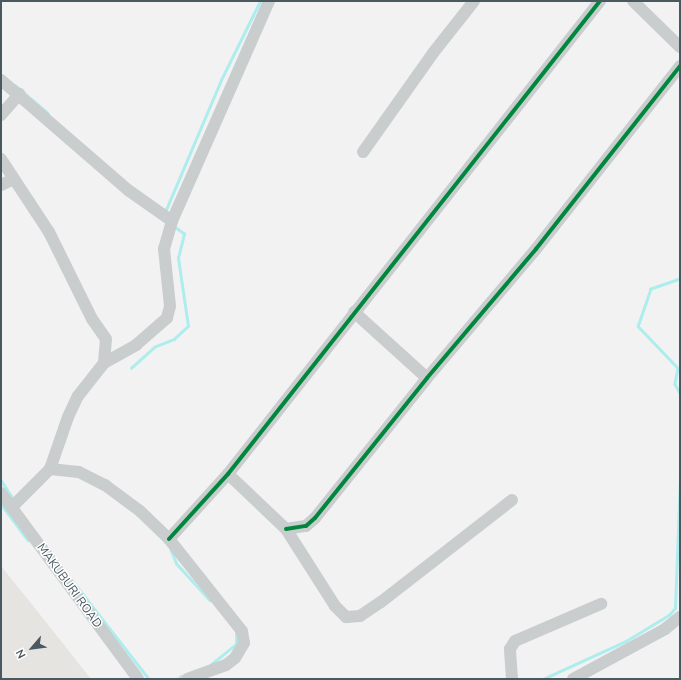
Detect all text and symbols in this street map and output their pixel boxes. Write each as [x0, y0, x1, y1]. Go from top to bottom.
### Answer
street label: MAKUBURI ROAD [34, 541, 104, 631]
north arrow [12, 628, 52, 668]
text: N [12, 647, 30, 661]

